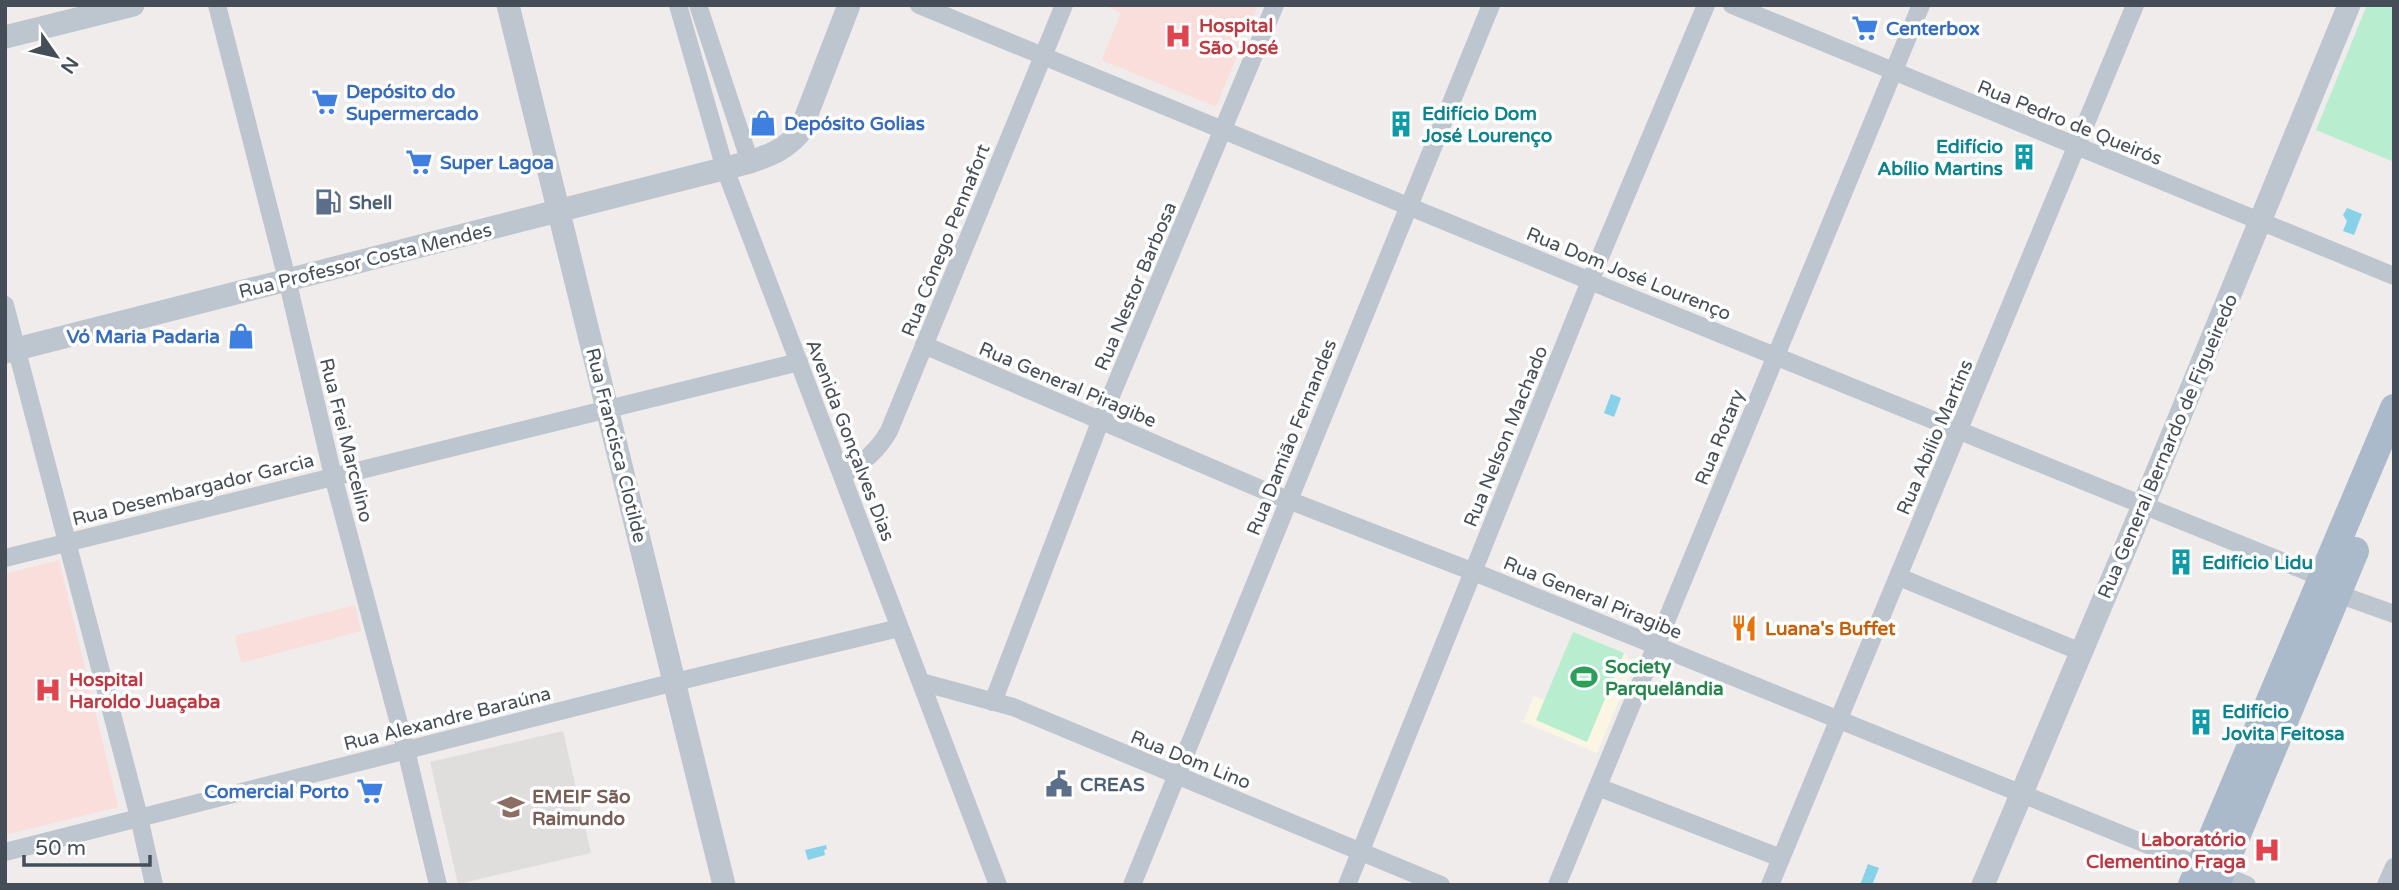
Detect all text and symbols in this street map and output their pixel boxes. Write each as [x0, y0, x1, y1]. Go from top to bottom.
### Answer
supermarket icon: Centerbox [1850, 13, 1880, 43]
place label: Hospital São José [1199, 15, 1278, 59]
place label: Centerbox [1886, 18, 1980, 40]
north arrow [21, 21, 91, 91]
hospital icon: Hospital São José [1163, 21, 1193, 51]
text: N [56, 52, 83, 77]
street label: Rua Pedro de Queirós [1974, 76, 2165, 170]
place label: Depósito do Supermercado [346, 81, 479, 126]
supermarket icon: Depósito do Supermercado [310, 87, 340, 117]
place label: Edifício Dom José Lourenço [1421, 103, 1552, 148]
shop icon: Depósito Golias [748, 108, 778, 138]
building icon: Edifício Dom José Lourenço [1386, 109, 1416, 139]
place label: Depósito Golias [784, 113, 925, 136]
place label: Edifício Abílio Martins [1877, 136, 2003, 180]
street label: Rua Cônego Pennafort [897, 141, 995, 340]
building icon: Edifício Abílio Martins [2009, 142, 2039, 172]
supermarket icon: Super Lagoa [404, 147, 434, 177]
place label: Super Lagoa [440, 152, 554, 175]
fuel station icon: Shell [313, 187, 343, 217]
place label: Shell [349, 192, 392, 214]
street label: Rua Nestor Barbosa [1090, 199, 1181, 374]
street label: Rua Professor Costa Mendes [236, 219, 494, 303]
street label: Rua Dom José Lourenço [1523, 223, 1734, 325]
street label: Rua General Bernardo de Figueiredo [2094, 291, 2242, 602]
shop icon: Vó Maria Padaria [226, 321, 256, 351]
place label: Vó Maria Padaria [66, 326, 220, 348]
street label: Avenida Gonçalves Dias [801, 336, 899, 544]
street label: Rua Damião Fernandes [1243, 336, 1341, 539]
street label: Rua General Piragibe [976, 338, 1160, 432]
street label: Rua Nelson Machado [1460, 343, 1552, 530]
street label: Rua Francisca Clotilde [581, 346, 651, 545]
street label: Rua Frei Marcelino [315, 356, 377, 525]
street label: Rua Abílio Martins [1892, 356, 1978, 518]
street label: Rua Rotary [1691, 386, 1749, 488]
street label: Rua Desembargador Garcia [70, 449, 316, 531]
building icon: Edifício Lidu [2166, 547, 2196, 577]
street label: Rua General Piragibe [1500, 552, 1685, 644]
place label: Edifício Lidu [2202, 552, 2313, 574]
restaurant icon: Luana's Buffet [1729, 613, 1759, 643]
place label: Luana's Buffet [1765, 618, 1896, 640]
place label: Society Parquelândia [1605, 656, 1724, 701]
sports icon: Society Parquelândia [1569, 662, 1599, 692]
place label: Hospital Haroldo Juaçaba [69, 669, 220, 714]
hospital icon: Hospital Haroldo Juaçaba [33, 675, 63, 705]
street label: Rua Alexandre Baraúna [341, 683, 553, 755]
place label: Edifício Jovita Feitosa [2221, 701, 2345, 745]
building icon: Edifício Jovita Feitosa [2186, 707, 2216, 737]
street label: Rua Dom Lino [1127, 726, 1254, 794]
public building icon: CREAS [1044, 769, 1074, 799]
place label: CREAS [1080, 774, 1145, 796]
supermarket icon: Comercial Porto [355, 776, 385, 806]
place label: Comercial Porto [204, 781, 349, 803]
place label: EMEIF São Raimundo [532, 786, 630, 830]
school or university icon: EMEIF São Raimundo [496, 792, 526, 822]
scale bar [24, 824, 150, 868]
place label: Laboratório Clementino Fraga [2086, 829, 2246, 874]
hospital icon: Laboratório Clementino Fraga [2252, 835, 2282, 865]
text: 50 m [35, 836, 86, 861]

